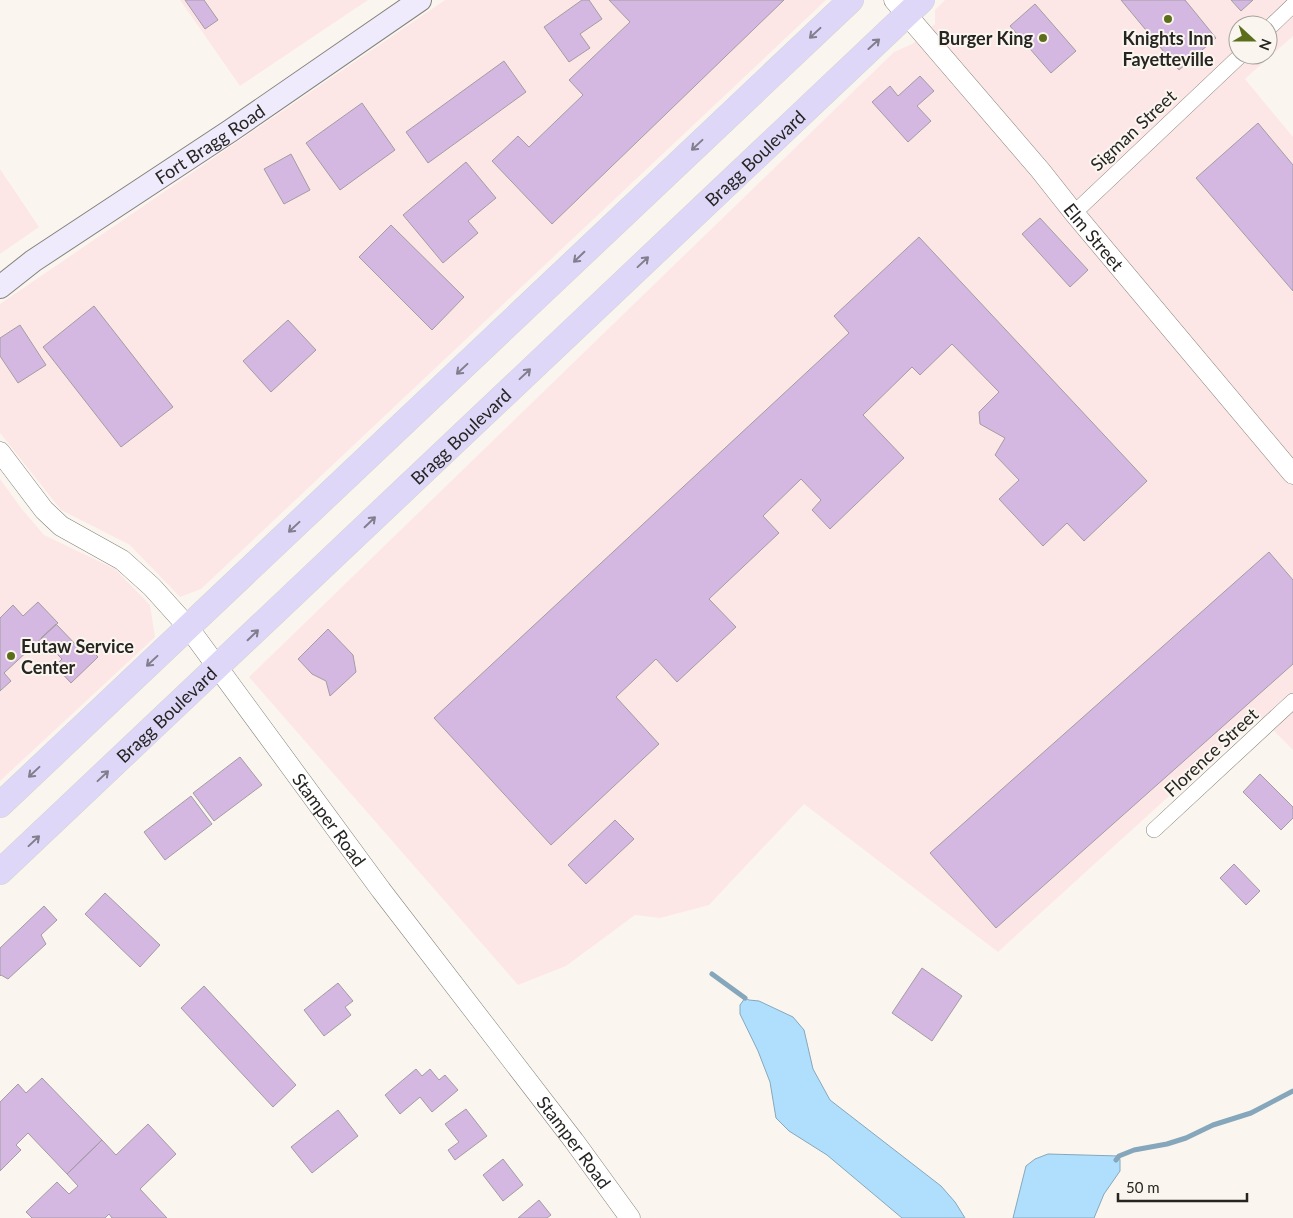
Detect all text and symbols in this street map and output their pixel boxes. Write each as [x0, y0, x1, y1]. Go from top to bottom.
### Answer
marker: Knights Inn Fayetteville [1162, 13, 1174, 25]
north arrow [1228, 15, 1278, 65]
one-way arrow [809, 27, 822, 39]
place label: Burger King [938, 27, 1033, 49]
place label: Knights Inn Fayetteville [1122, 27, 1214, 70]
marker: Burger King [1037, 32, 1049, 44]
text: N [1256, 37, 1275, 53]
one-way arrow [867, 39, 880, 50]
street label: Sigman Street [1086, 84, 1181, 175]
street label: Fort Bragg Road [151, 99, 269, 188]
street label: Bragg Boulevard [700, 105, 810, 211]
one-way arrow [691, 139, 704, 151]
street label: Elm Street [1059, 199, 1129, 276]
one-way arrow [573, 251, 586, 263]
one-way arrow [637, 256, 650, 268]
one-way arrow [455, 363, 468, 375]
one-way arrow [519, 368, 532, 380]
street label: Bragg Boulevard [406, 384, 515, 489]
one-way arrow [364, 516, 376, 528]
one-way arrow [288, 521, 301, 533]
one-way arrow [246, 629, 259, 641]
place label: Eutaw Service Center [21, 635, 134, 678]
marker: Eutaw Service Center [5, 650, 17, 662]
one-way arrow [146, 655, 159, 667]
street label: Bragg Boulevard [112, 662, 221, 767]
street label: Florence Street [1160, 703, 1263, 801]
one-way arrow [28, 766, 41, 778]
street label: Stamper Road [288, 769, 371, 870]
one-way arrow [97, 770, 109, 782]
one-way arrow [27, 835, 40, 847]
street label: Stamper Road [532, 1092, 616, 1193]
scale bar [1118, 1170, 1247, 1202]
text: 50 m [1126, 1178, 1160, 1196]

